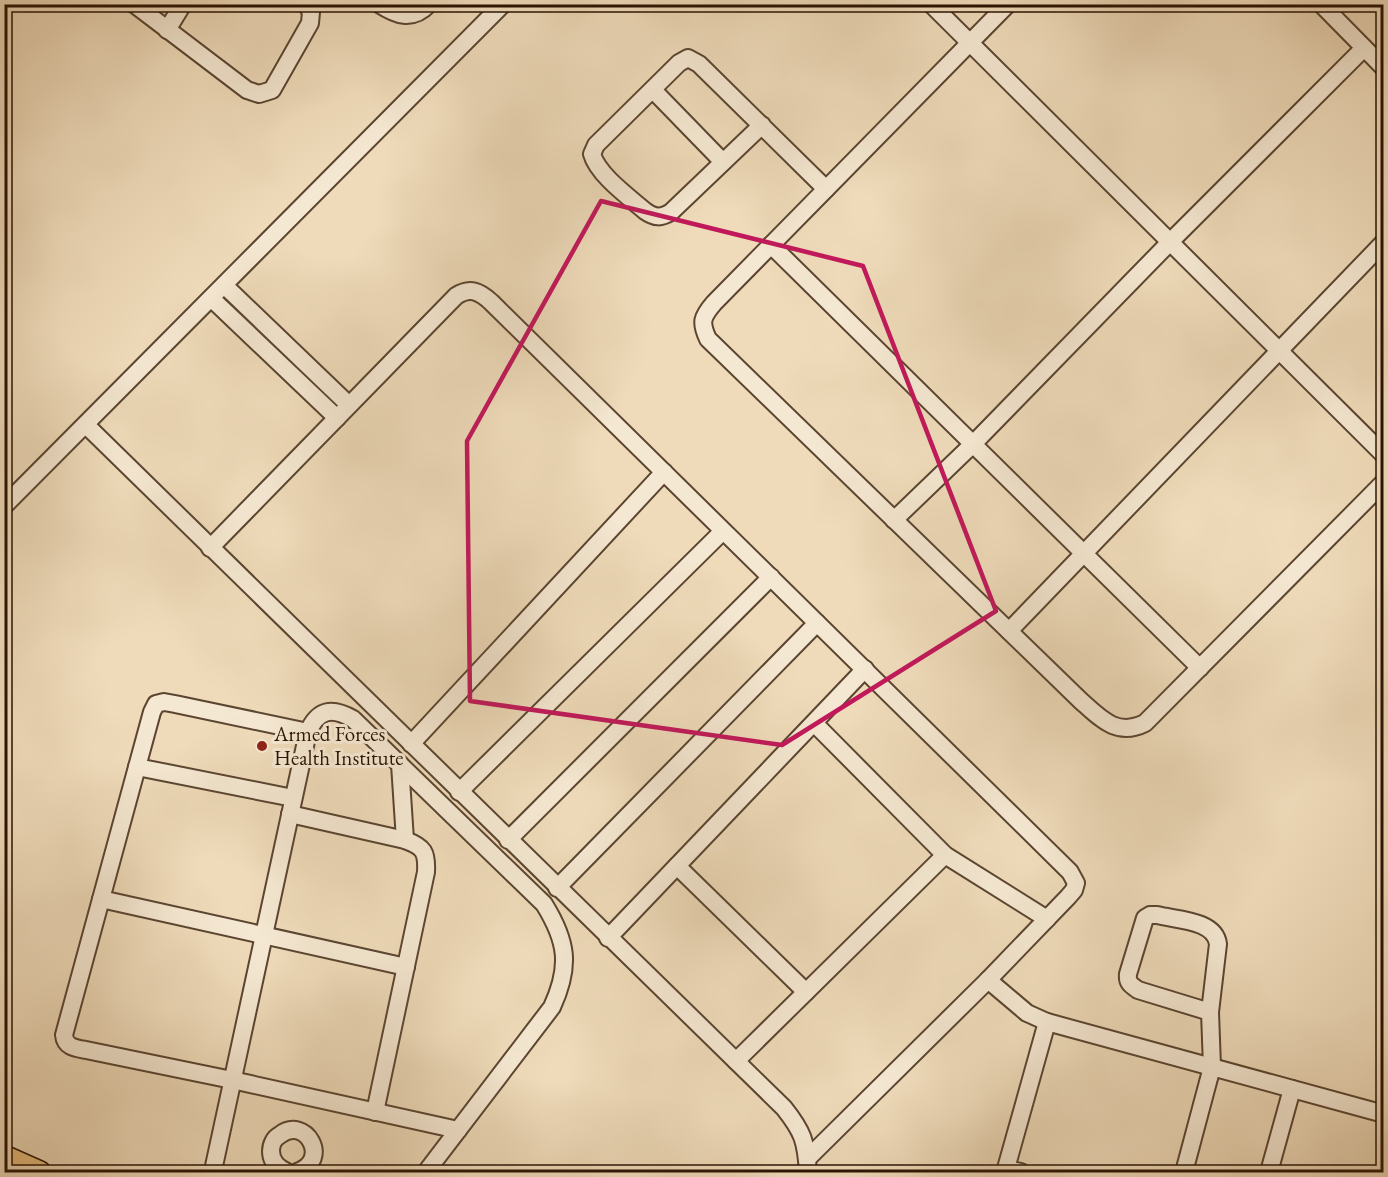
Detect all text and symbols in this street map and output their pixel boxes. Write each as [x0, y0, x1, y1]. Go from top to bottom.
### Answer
place label: Armed Forces Health Institute [273, 720, 403, 771]
marker: Armed Forces Health Institute [255, 739, 269, 753]

